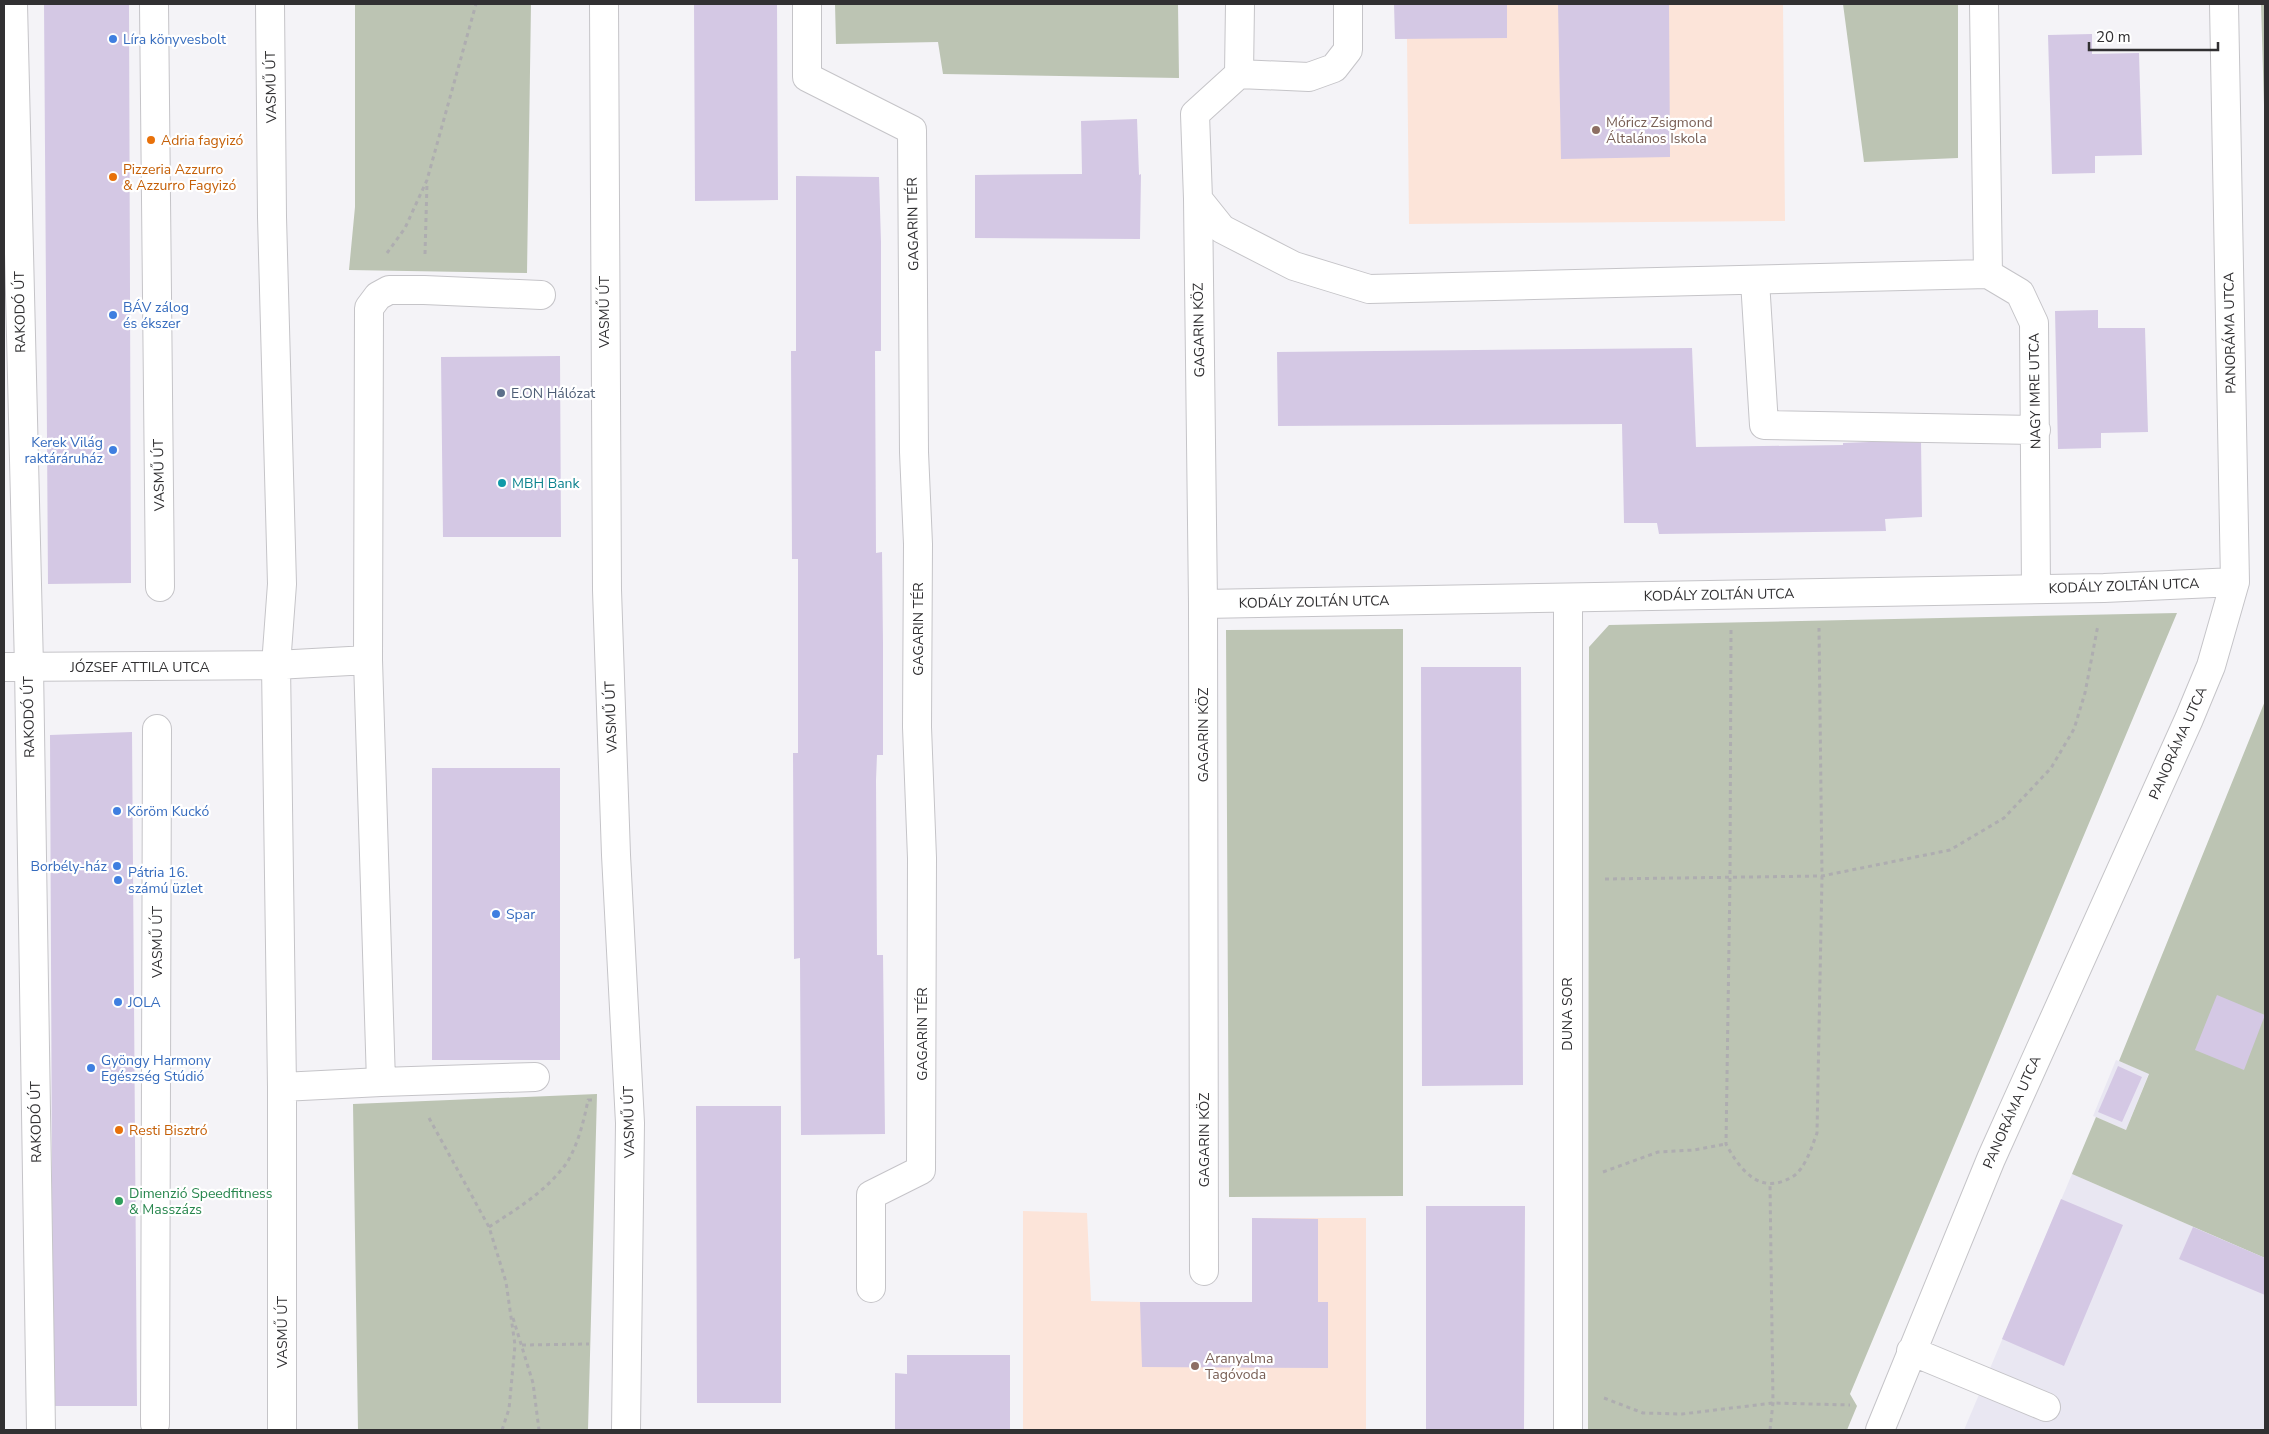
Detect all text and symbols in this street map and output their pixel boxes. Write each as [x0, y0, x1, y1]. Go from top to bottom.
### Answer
scale bar [2089, 20, 2218, 52]
text: 20 m [2096, 27, 2131, 47]
place label: Líra könyvesbolt [123, 30, 226, 49]
marker: Líra könyvesbolt [107, 33, 119, 45]
street label: VASMŰ ÚT [261, 50, 281, 124]
place label: Móricz Zsigmond Általános Iskola [1606, 113, 1713, 148]
marker: Móricz Zsigmond Általános Iskola [1590, 124, 1602, 136]
place label: Adria fagyizó [161, 131, 244, 150]
marker: Adria fagyizó [145, 134, 157, 146]
place label: Pizzeria Azzurro & Azzurro Fagyizó [123, 160, 236, 195]
marker: Pizzeria Azzurro & Azzurro Fagyizó [107, 171, 119, 183]
street label: GAGARIN TÉR [903, 177, 923, 271]
street label: RAKODÓ ÚT [10, 270, 30, 353]
street label: PANORÁMA UTCA [2219, 272, 2241, 394]
street label: VASMŰ ÚT [595, 275, 614, 349]
street label: GAGARIN KÖZ [1189, 283, 1209, 377]
place label: BÁV zálog és ékszer [123, 298, 189, 333]
marker: BÁV zálog és ékszer [107, 309, 119, 321]
street label: NAGY IMRE UTCA [2024, 333, 2046, 449]
place label: E.ON Hálózat [511, 384, 595, 403]
marker: E.ON Hálózat [495, 387, 507, 399]
place label: Kerek Világ raktáráruház [24, 433, 104, 468]
street label: VASMŰ ÚT [149, 438, 169, 512]
marker: Kerek Világ raktáráruház [107, 444, 119, 456]
place label: MBH Bank [512, 474, 581, 493]
marker: MBH Bank [496, 477, 508, 489]
street label: KODÁLY ZOLTÁN UTCA [2048, 574, 2200, 598]
street label: GAGARIN TÉR [909, 582, 928, 676]
street label: KODÁLY ZOLTÁN UTCA [1643, 584, 1795, 606]
street label: KODÁLY ZOLTÁN UTCA [1238, 591, 1390, 613]
street label: JÓZSEF ATTILA UTCA [69, 658, 210, 677]
street label: RAKODÓ ÚT [19, 675, 39, 758]
street label: VASMŰ ÚT [600, 680, 622, 754]
street label: PANORÁMA UTCA [2145, 684, 2211, 802]
street label: GAGARIN KÖZ [1194, 688, 1213, 782]
place label: Köröm Kuckó [127, 802, 209, 821]
marker: Köröm Kuckó [111, 805, 123, 817]
place label: Borbély-ház [30, 857, 108, 876]
marker: Borbély-ház [111, 860, 123, 872]
place label: Pátria 16. számú üzlet [128, 863, 203, 898]
marker: Pátria 16. számú üzlet [112, 874, 124, 886]
street label: VASMŰ ÚT [148, 905, 167, 979]
place label: Spar [506, 905, 535, 924]
marker: Spar [490, 908, 502, 920]
street label: DUNA SOR [1558, 977, 1577, 1051]
street label: GAGARIN TÉR [913, 987, 932, 1081]
place label: JOLA [127, 993, 161, 1012]
marker: JOLA [112, 996, 124, 1008]
place label: Gyöngy Harmony Egészség Stúdió [101, 1051, 212, 1086]
street label: PANORÁMA UTCA [1979, 1053, 2045, 1171]
marker: Gyöngy Harmony Egészség Stúdió [85, 1062, 97, 1074]
street label: RAKODÓ ÚT [26, 1080, 46, 1163]
street label: VASMŰ ÚT [619, 1085, 639, 1159]
street label: GAGARIN KÖZ [1195, 1093, 1214, 1187]
place label: Resti Bisztró [129, 1121, 208, 1140]
marker: Resti Bisztró [113, 1124, 125, 1136]
place label: Dimenzió Speedfitness & Masszázs [129, 1184, 273, 1219]
marker: Dimenzió Speedfitness & Masszázs [113, 1195, 125, 1207]
street label: VASMŰ ÚT [273, 1295, 292, 1369]
place label: Aranyalma Tagóvoda [1205, 1349, 1273, 1384]
marker: Aranyalma Tagóvoda [1189, 1360, 1201, 1372]

